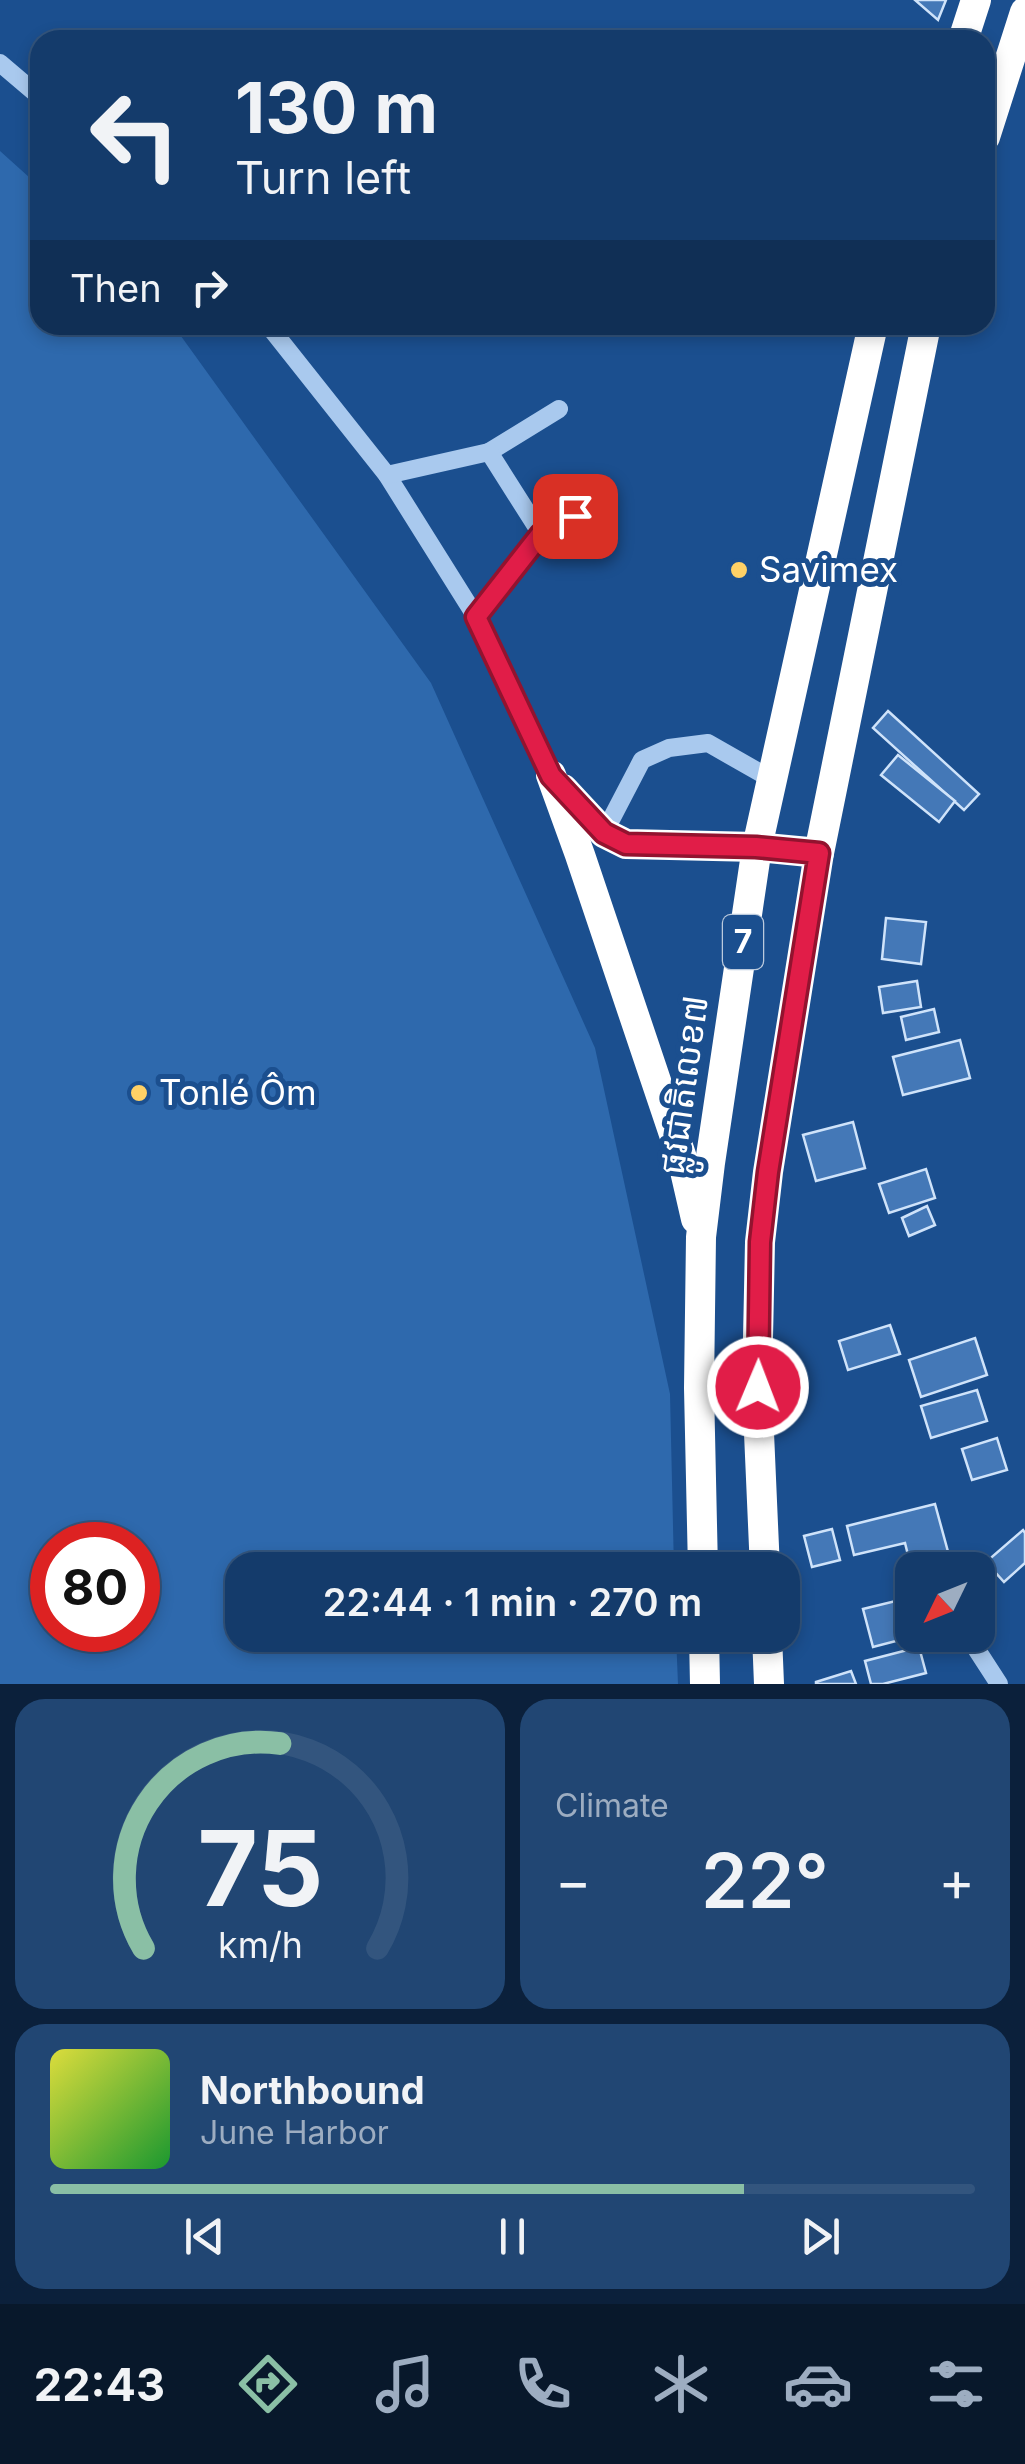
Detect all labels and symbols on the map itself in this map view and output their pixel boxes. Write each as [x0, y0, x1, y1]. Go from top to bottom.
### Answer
pin [533, 474, 618, 559]
place label: Savimex [759, 548, 898, 590]
marker: Savimex [728, 559, 750, 581]
road number: 7 [723, 915, 763, 969]
street label: ផ្លូវជាតិលេខ៧ [650, 993, 728, 1179]
place label: Tonlé Ôm [159, 1071, 317, 1113]
marker: Tonlé Ôm [128, 1082, 150, 1104]
position arrow [706, 1335, 810, 1439]
speed limit sign: 80 [30, 1522, 160, 1652]
north arrow [895, 1552, 995, 1652]

